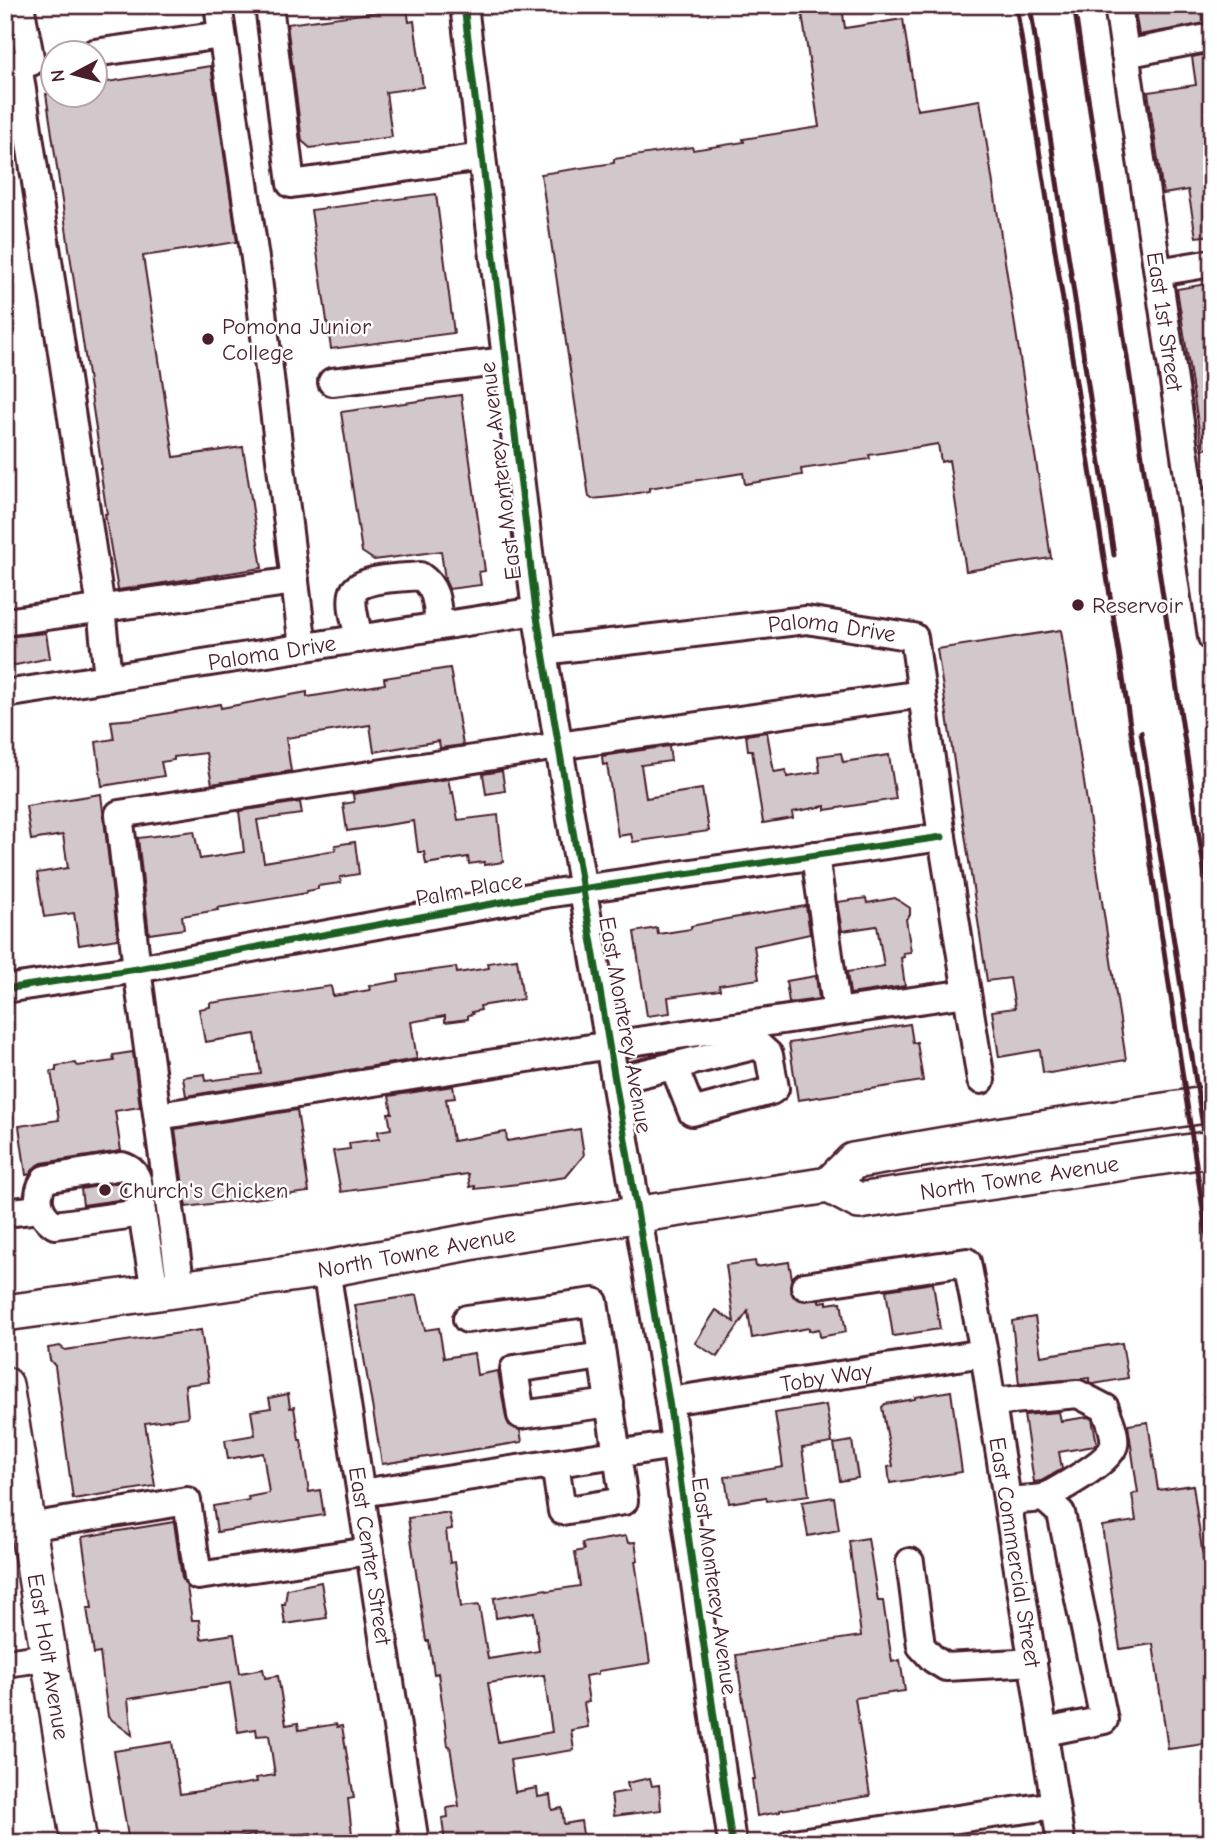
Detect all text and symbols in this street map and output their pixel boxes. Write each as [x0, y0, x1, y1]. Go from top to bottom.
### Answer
north arrow [38, 38, 108, 108]
text: N [46, 68, 70, 83]
street label: East 1st Street [1141, 250, 1188, 394]
place label: Pomona Junior College [222, 313, 372, 366]
marker: Pomona Junior College [200, 331, 216, 347]
street label: East Monterey Avenue [474, 360, 527, 581]
place label: Reservoir [1092, 592, 1184, 619]
marker: Reservoir [1070, 597, 1086, 613]
street label: Paloma Drive [766, 607, 898, 648]
street label: Paloma Drive [206, 629, 338, 676]
street label: Palm Place [414, 867, 525, 912]
street label: East Monterey Avenue [593, 915, 658, 1135]
street label: North Towne Avenue [918, 1150, 1121, 1206]
place label: Church's Chicken [119, 1177, 288, 1204]
marker: Church's Chicken [97, 1182, 113, 1198]
street label: North Towne Avenue [316, 1221, 518, 1284]
street label: Toby Way [778, 1357, 875, 1398]
street label: East Commercial Street [983, 1435, 1046, 1671]
street label: East Center Street [343, 1465, 397, 1648]
street label: East Monterey Avenue [686, 1476, 743, 1697]
street label: East Holt Avenue [22, 1572, 75, 1742]

